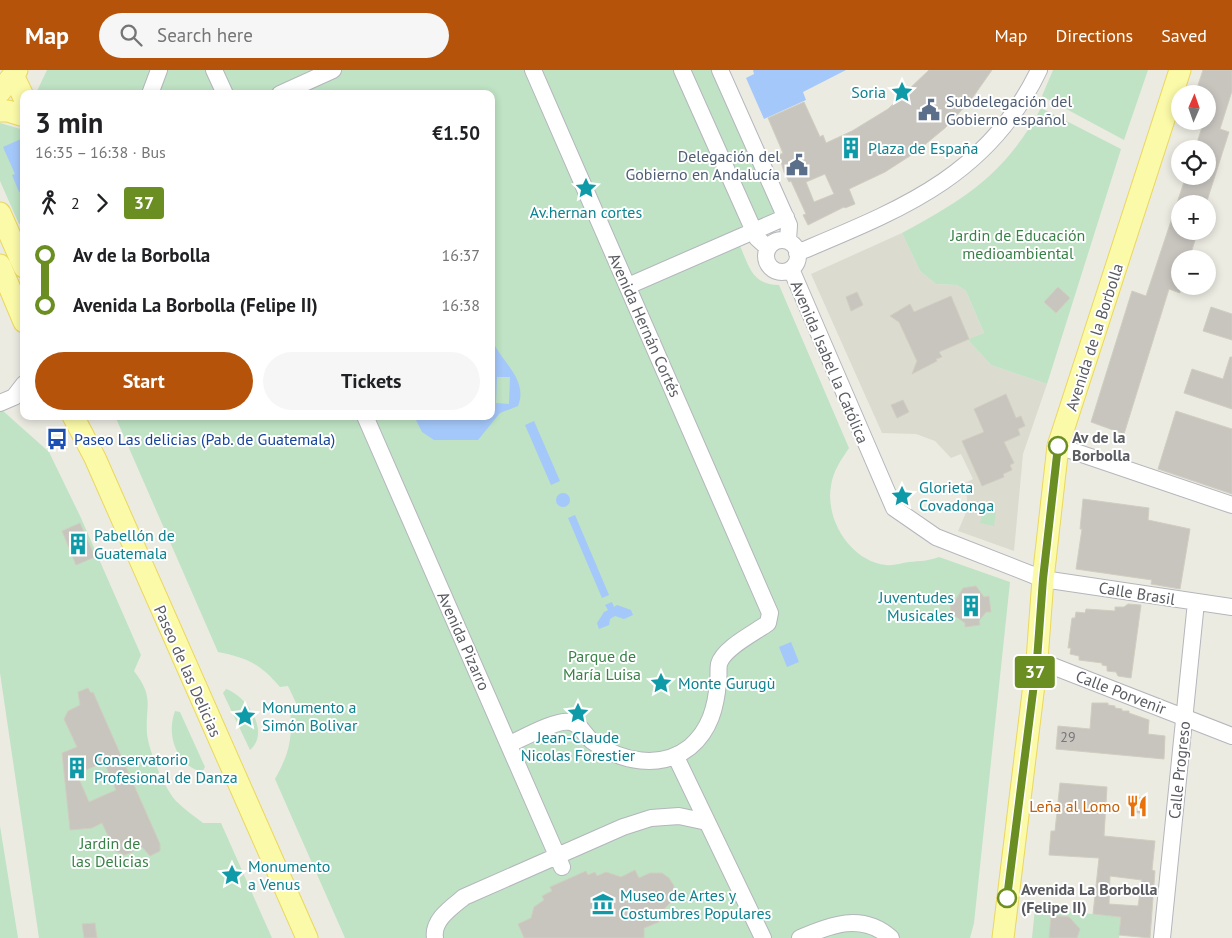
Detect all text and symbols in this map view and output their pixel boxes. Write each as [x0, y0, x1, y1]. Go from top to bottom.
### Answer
search box [99, 13, 449, 58]
text: Map [25, 20, 69, 51]
icon: search [117, 21, 145, 49]
text: Search here [157, 23, 253, 47]
text: Map [995, 24, 1027, 47]
text: Directions [1055, 24, 1133, 47]
text: Saved [1161, 24, 1207, 47]
place icon: Soria [889, 79, 915, 105]
place label: Soria [851, 82, 886, 102]
north arrow [1171, 85, 1216, 130]
map controls [1171, 85, 1216, 295]
place label: Subdelegación del Gobierno español [946, 91, 1072, 129]
public building icon: Subdelegación del Gobierno español [916, 97, 942, 123]
text: 3 min [35, 104, 103, 141]
text: €1.50 [432, 121, 480, 145]
building icon: Plaza de España [838, 135, 864, 161]
place label: Plaza de España [868, 138, 979, 158]
button: locate [1171, 140, 1216, 185]
text: 16:35 – 16:38 · Bus [35, 142, 166, 162]
place label: Delegación del Gobierno en Andalucía [626, 146, 780, 184]
public building icon: Delegación del Gobierno en Andalucía [784, 152, 810, 178]
place icon: Av.hernan cortes [573, 175, 599, 201]
icon: walk [35, 189, 63, 217]
icon: forward [88, 189, 116, 217]
text: 37 [134, 191, 154, 214]
text: 2 [71, 193, 80, 213]
button: + [1171, 195, 1216, 240]
place label: Av.hernan cortes [530, 202, 642, 222]
park label: Jardin de Educación medioambiental [950, 225, 1085, 263]
text: Av de la Borbolla [73, 243, 210, 267]
text: 16:37 [442, 245, 480, 265]
street label: Avenida Hernán Cortés [604, 250, 686, 400]
button: − [1171, 250, 1216, 295]
street label: Avenida de la Borbolla [1061, 261, 1127, 413]
street label: Avenida Isabel la Católica [787, 278, 873, 446]
text: Avenida La Borbolla (Felipe II) [73, 293, 318, 317]
text: 16:38 [442, 295, 480, 315]
button: Start [35, 352, 253, 410]
button: Tickets [263, 352, 480, 410]
bus stop icon: Paseo Las delicias (Pab. de Guatemala) [44, 426, 70, 452]
place label: Av de la Borbolla [1072, 427, 1130, 465]
place label: Paseo Las delicias (Pab. de Guatemala) [74, 429, 335, 449]
marker: Av de la Borbolla [1048, 436, 1068, 456]
place label: Glorieta Covadonga [919, 477, 994, 515]
place icon: Glorieta Covadonga [889, 483, 915, 509]
place label: Pabellón de Guatemala [94, 525, 175, 563]
building icon: Pabellón de Guatemala [65, 531, 91, 557]
street label: Calle Brasil [1097, 577, 1177, 609]
place label: Juventudes Musicales [878, 587, 954, 625]
street label: Avenida Pizarro [433, 588, 495, 694]
building icon: Juventudes Musicales [958, 593, 984, 619]
street label: Paseo de las Delicias [150, 602, 226, 740]
park label: Parque de María Luisa [563, 646, 641, 684]
line badge: 37 [1012, 656, 1058, 688]
text: 37 [1025, 660, 1045, 683]
street label: Calle Porvenir [1073, 666, 1169, 719]
place icon: Monte Gurugù [648, 670, 674, 696]
place label: Monte Gurugù [678, 673, 775, 693]
place label: Monumento a Simón Bolivar [262, 697, 358, 735]
place icon: Jean-Claude Nicolas Forestier [565, 700, 591, 726]
place icon: Monumento a Simón Bolivar [232, 703, 258, 729]
street label: Calle Progreso [1164, 720, 1194, 820]
place label: Jean-Claude Nicolas Forestier [521, 727, 636, 765]
house number: 29 [1060, 728, 1076, 746]
place label: Conservatorio Profesional de Danza [94, 749, 238, 787]
building icon: Conservatorio Profesional de Danza [64, 755, 90, 781]
restaurant icon: Leña al Lomo [1124, 793, 1150, 819]
place label: Leña al Lomo [1029, 796, 1120, 816]
park label: Jardin de las Delicias [71, 833, 149, 871]
place label: Monumento a Venus [248, 856, 330, 894]
place icon: Monumento a Venus [219, 862, 245, 888]
place label: Avenida La Borbolla (Felipe II) [1021, 879, 1158, 917]
place label: Museo de Artes y Costumbres Populares [620, 885, 772, 923]
marker: Avenida La Borbolla (Felipe II) [997, 888, 1017, 908]
museum icon: Museo de Artes y Costumbres Populares [590, 891, 616, 917]

